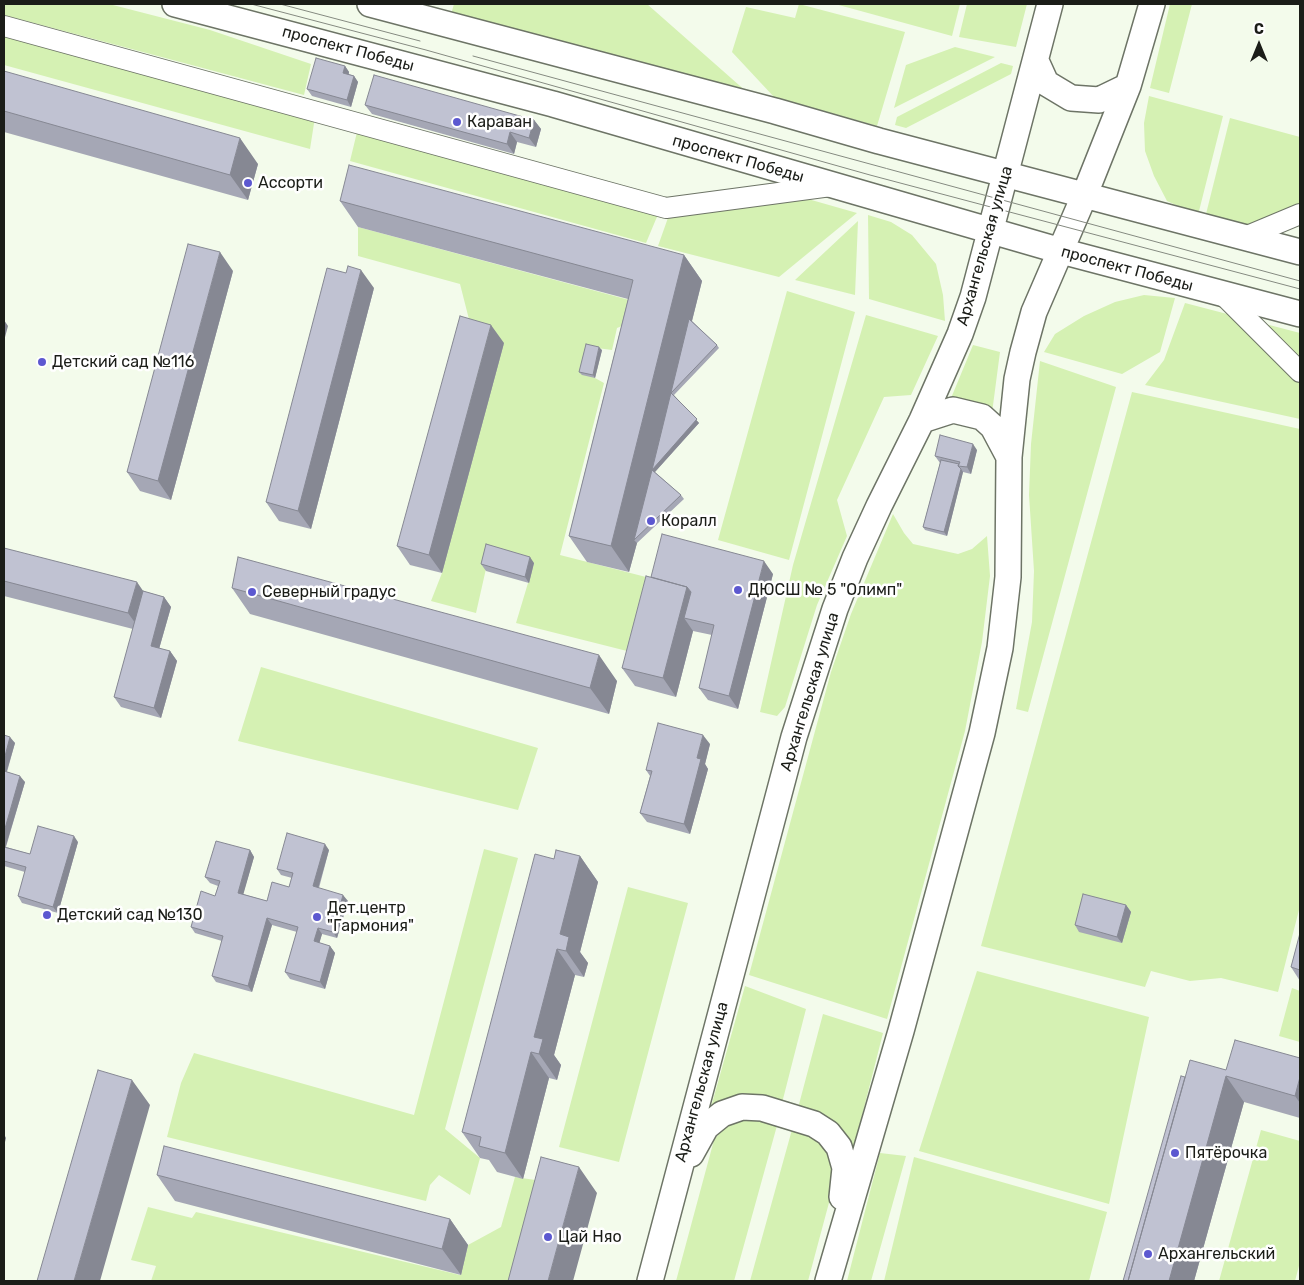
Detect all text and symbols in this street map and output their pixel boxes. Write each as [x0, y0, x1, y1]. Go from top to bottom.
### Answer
north arrow [1234, 20, 1284, 70]
text: С [1254, 21, 1264, 38]
street label: проспект Победы [280, 22, 416, 76]
place label: Караван [467, 112, 532, 132]
marker: Караван [451, 116, 463, 128]
street label: проспект Победы [670, 131, 806, 187]
street label: Архангельская улица [953, 164, 1017, 328]
place label: Ассорти [258, 173, 323, 193]
marker: Ассорти [242, 177, 254, 189]
street label: проспект Победы [1059, 242, 1195, 296]
place label: Детский сад №116 [52, 352, 194, 372]
marker: Детский сад №116 [36, 356, 48, 368]
place label: Коралл [661, 511, 717, 531]
marker: Коралл [645, 515, 657, 527]
place label: ДЮСШ № 5 "Олимп" [748, 580, 902, 600]
place label: Северный градус [262, 582, 396, 602]
marker: ДЮСШ № 5 "Олимп" [732, 584, 744, 596]
marker: Северный градус [246, 586, 258, 598]
street label: Архангельская улица [777, 610, 843, 774]
place label: Дет.центр "Гармония" [327, 898, 414, 936]
place label: Детский сад №130 [57, 905, 203, 925]
marker: Детский сад №130 [41, 909, 53, 921]
marker: Дет.центр "Гармония" [311, 911, 323, 923]
street label: Архангельская улица [671, 1000, 733, 1164]
place label: Пятёрочка [1185, 1143, 1267, 1163]
marker: Пятёрочка [1169, 1147, 1181, 1159]
place label: Цай Няо [558, 1227, 622, 1247]
marker: Цай Няо [542, 1231, 554, 1243]
place label: Архангельский [1158, 1244, 1275, 1264]
marker: Архангельский [1142, 1248, 1154, 1260]

